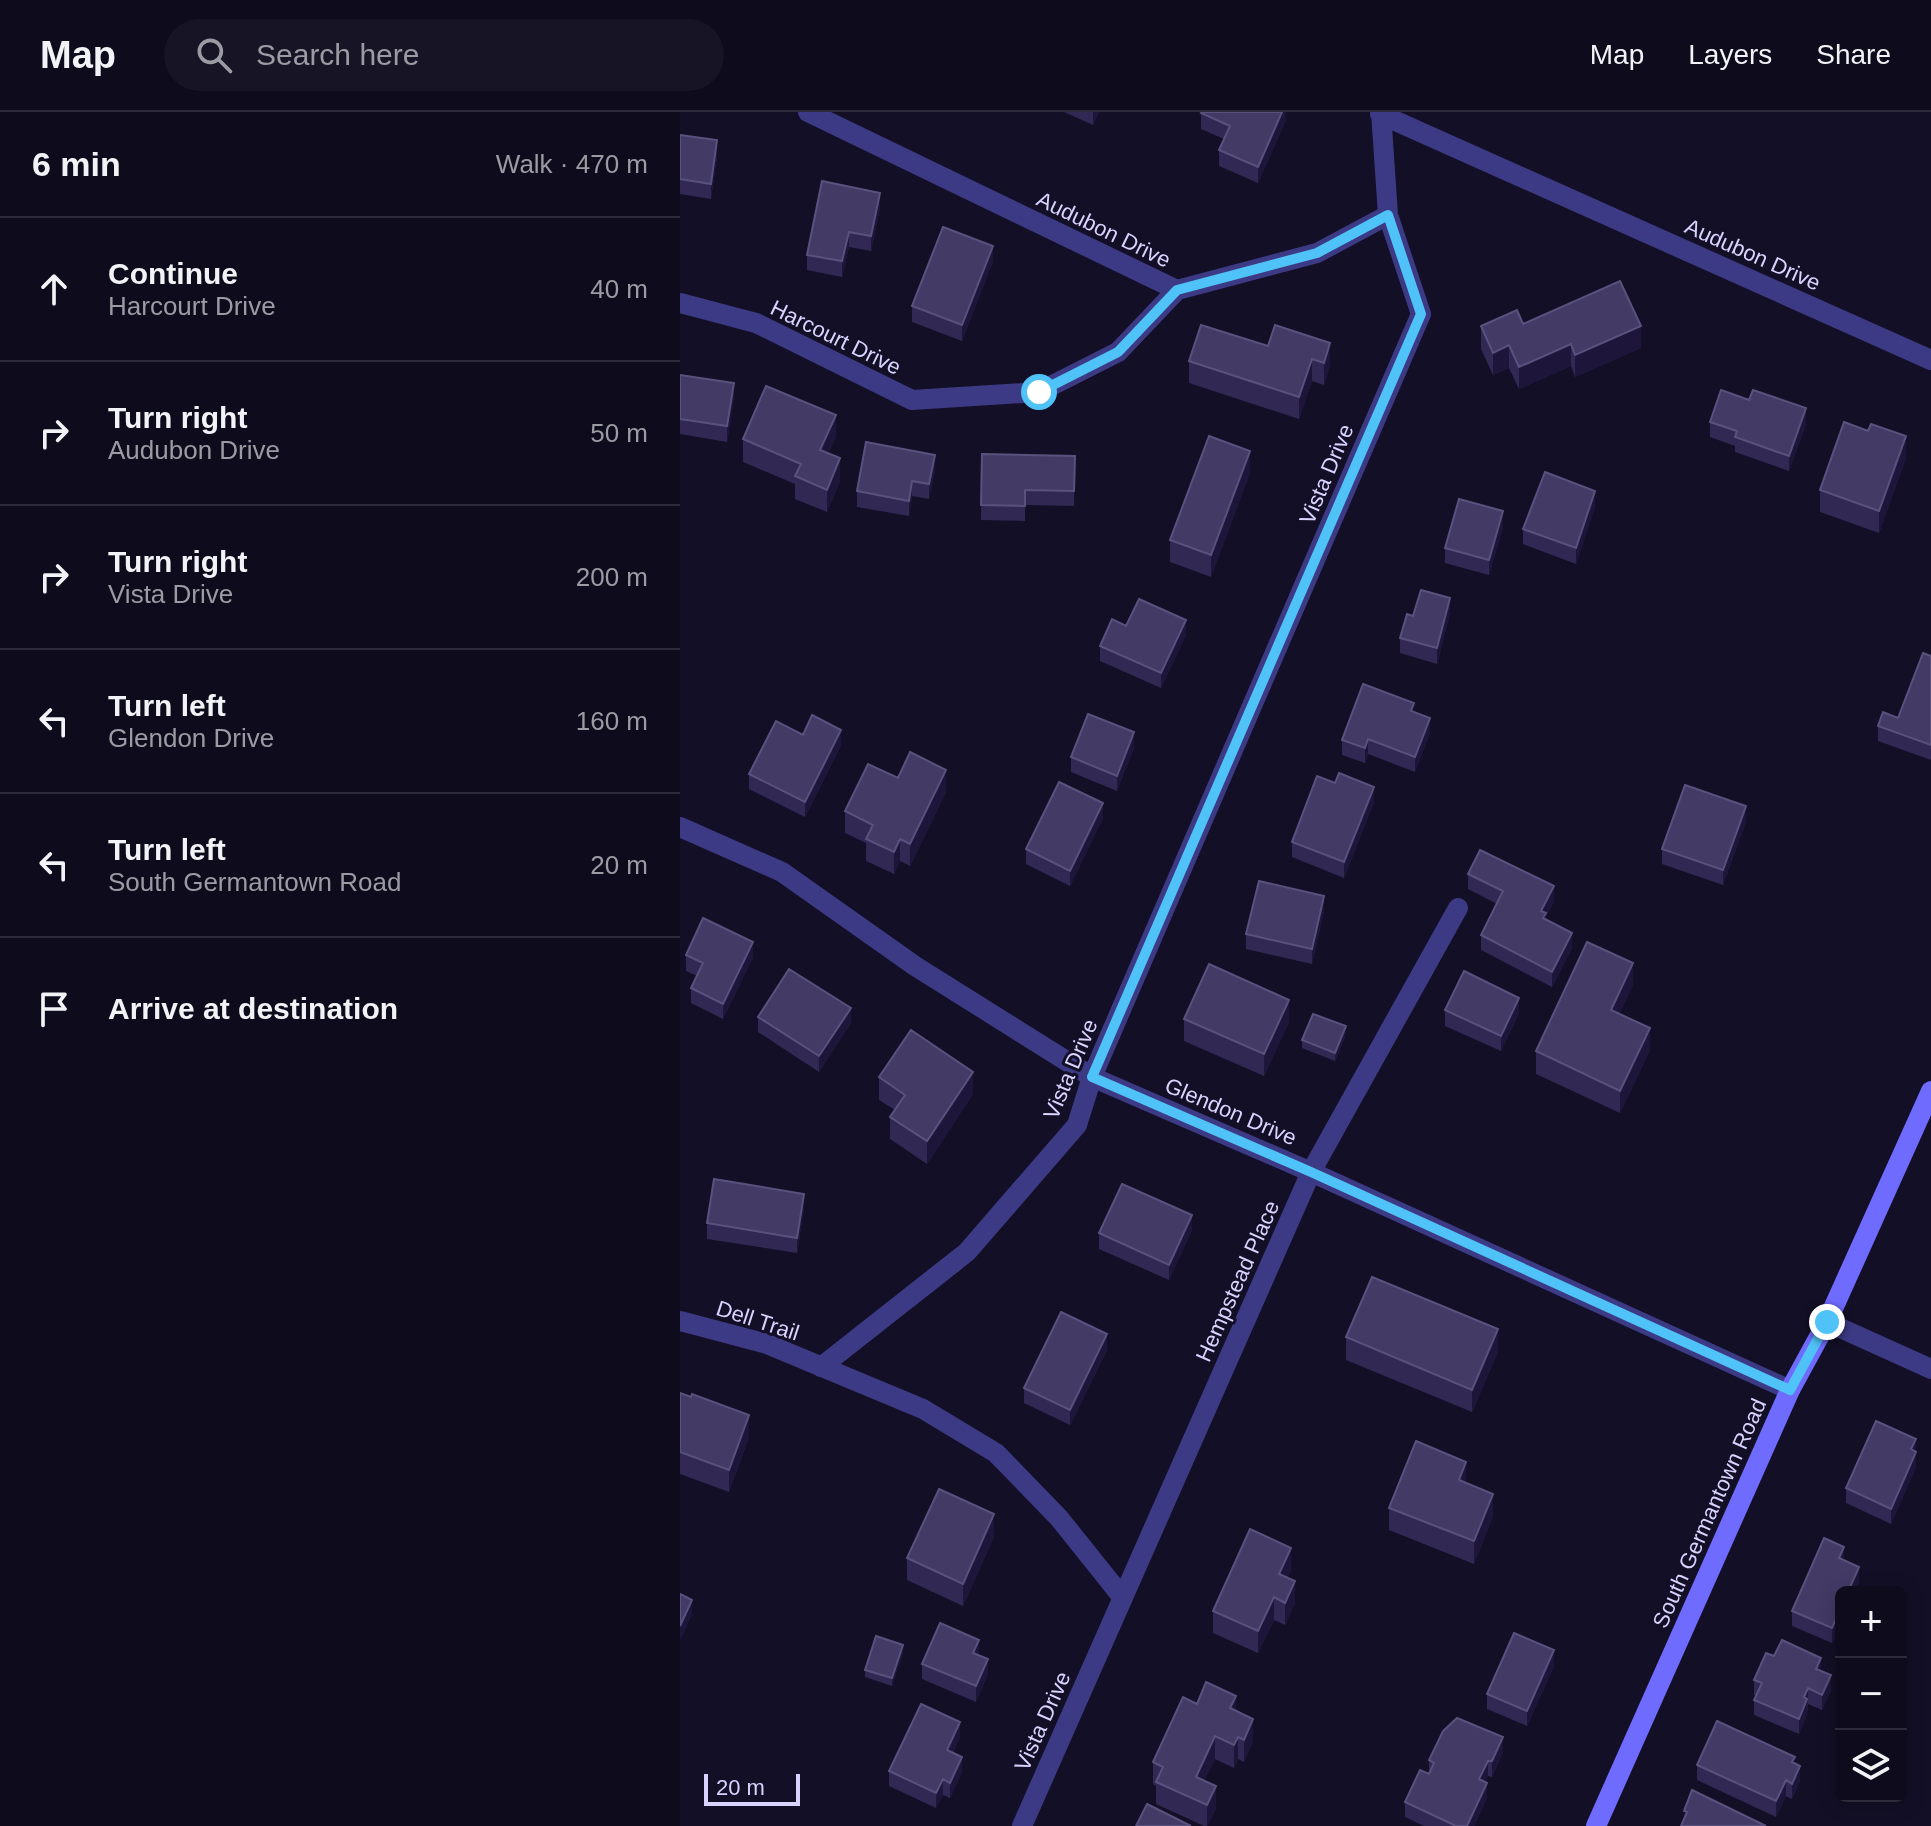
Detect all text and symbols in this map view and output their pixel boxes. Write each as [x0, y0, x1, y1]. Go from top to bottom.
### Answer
search box [164, 19, 724, 91]
icon: search [192, 33, 236, 77]
text: Map [40, 34, 116, 76]
text: Search here [256, 38, 419, 71]
text: Map [1590, 39, 1644, 70]
text: Layers [1688, 39, 1772, 70]
text: Share [1816, 39, 1891, 70]
text: 6 min [32, 145, 121, 183]
text: Walk · 470 m [496, 149, 648, 179]
street label: Audubon Drive [1033, 186, 1175, 273]
street label: Audubon Drive [1681, 213, 1824, 295]
text: Continue [108, 257, 238, 290]
icon: ahead [32, 267, 76, 311]
text: 40 m [590, 274, 648, 304]
text: Harcourt Drive [108, 291, 276, 321]
street label: Harcourt Drive [767, 295, 905, 380]
route start [1021, 374, 1057, 410]
text: Turn right [108, 401, 247, 434]
icon: right [32, 411, 76, 455]
text: 50 m [590, 418, 648, 448]
street label: Vista Drive [1294, 421, 1359, 528]
text: Audubon Drive [108, 435, 280, 465]
text: Turn right [108, 545, 247, 578]
icon: right [32, 555, 76, 599]
text: 200 m [576, 562, 648, 592]
text: Vista Drive [108, 579, 233, 609]
text: Turn left [108, 689, 226, 722]
icon: left [32, 699, 76, 743]
text: 160 m [576, 706, 648, 736]
text: Glendon Drive [108, 723, 274, 753]
text: Turn left [108, 833, 226, 866]
icon: left [32, 843, 76, 887]
text: 20 m [590, 850, 648, 880]
text: South Germantown Road [108, 867, 401, 897]
icon: arrive [32, 987, 76, 1031]
text: Arrive at destination [108, 992, 398, 1025]
street label: Vista Drive [1038, 1016, 1103, 1123]
street label: Glendon Drive [1161, 1072, 1300, 1150]
street label: Hempstead Place [1191, 1197, 1284, 1366]
street label: Dell Trail [713, 1295, 802, 1346]
route end [1809, 1304, 1845, 1340]
street label: South Germantown Road [1648, 1395, 1771, 1632]
map controls [1835, 1586, 1907, 1802]
button: + [1835, 1586, 1907, 1658]
button: − [1835, 1658, 1907, 1730]
street label: Vista Drive [1009, 1668, 1075, 1775]
button: layers [1835, 1730, 1907, 1802]
scale bar [704, 1770, 800, 1806]
text: 20 m [716, 1775, 765, 1800]

